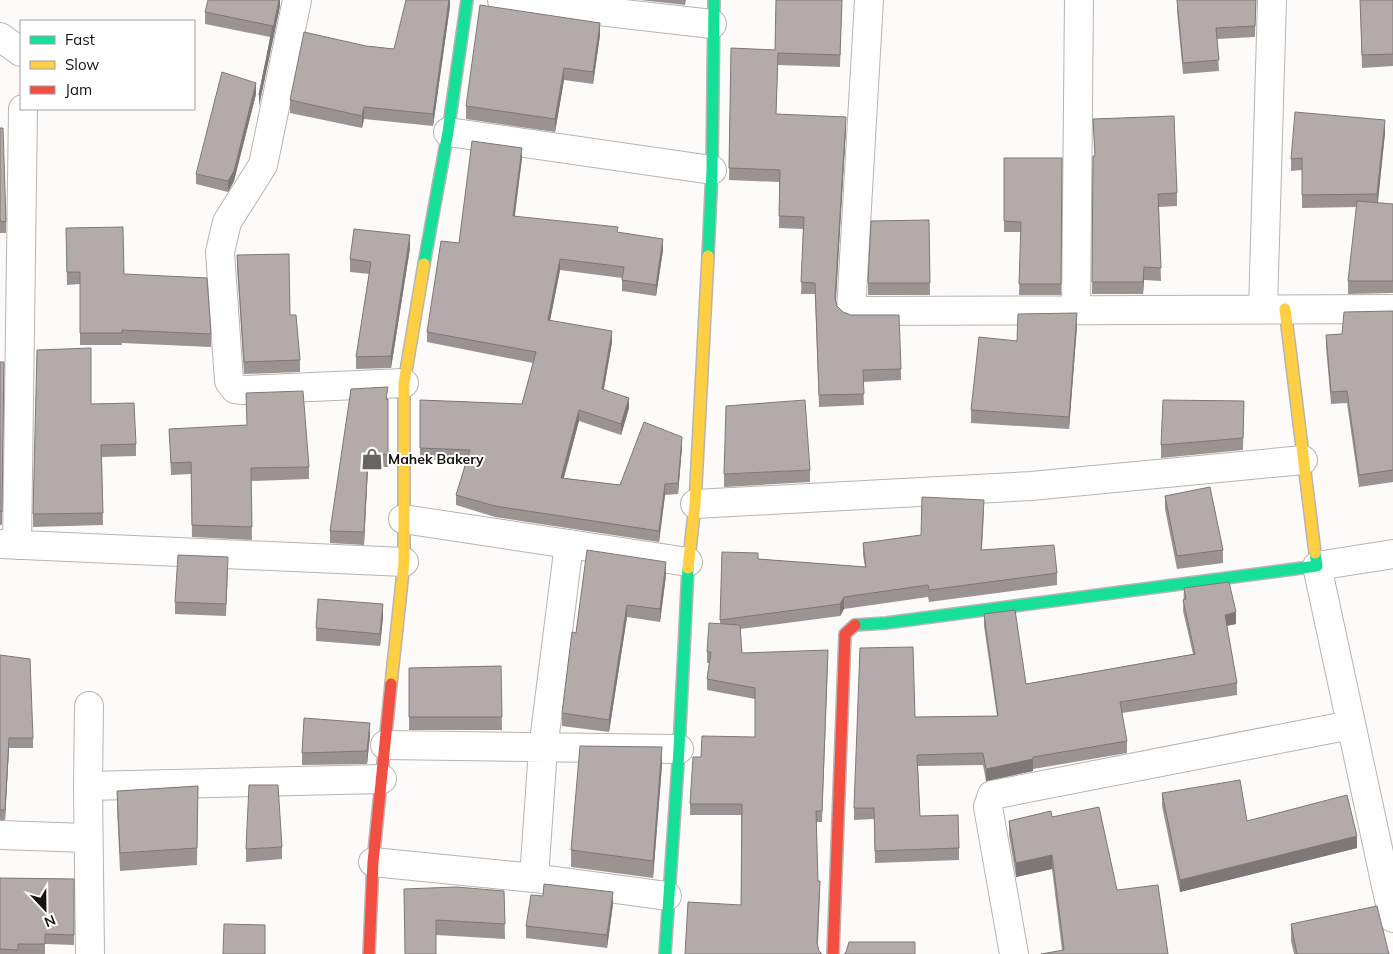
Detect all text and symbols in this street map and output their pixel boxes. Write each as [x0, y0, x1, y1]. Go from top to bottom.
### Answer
legend [20, 20, 195, 110]
text: Fast [65, 30, 95, 49]
text: Slow [65, 55, 99, 74]
text: Jam [65, 80, 92, 99]
shop icon: Mahek Bakery [359, 446, 385, 472]
place label: Mahek Bakery [388, 450, 484, 468]
north arrow [20, 884, 70, 934]
text: N [42, 911, 58, 931]

